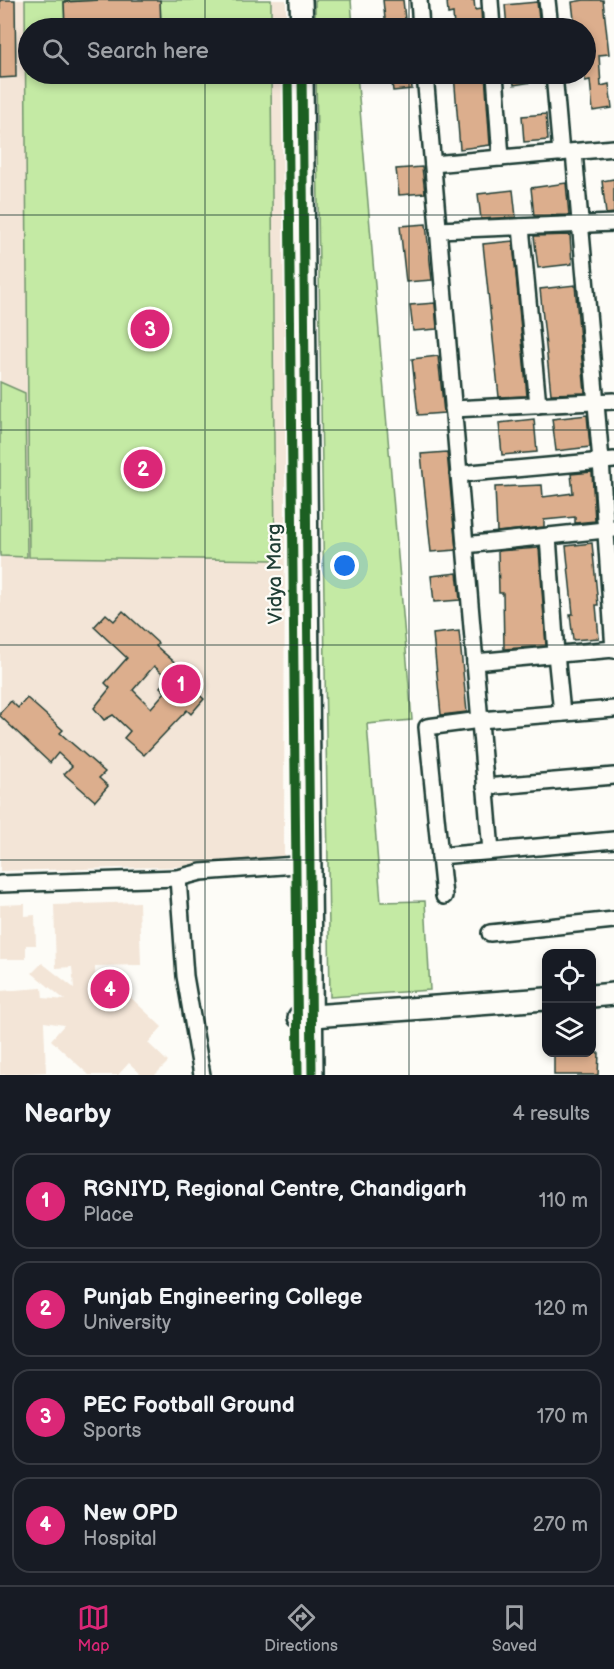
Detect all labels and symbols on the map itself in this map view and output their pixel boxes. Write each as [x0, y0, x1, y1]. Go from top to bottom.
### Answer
pin: 3 [130, 306, 170, 352]
pin: 2 [124, 446, 162, 492]
street label: Vidya Marg [262, 523, 288, 625]
your location [330, 551, 359, 580]
pin: 1 [162, 662, 201, 706]
pin: 4 [90, 966, 130, 1012]

